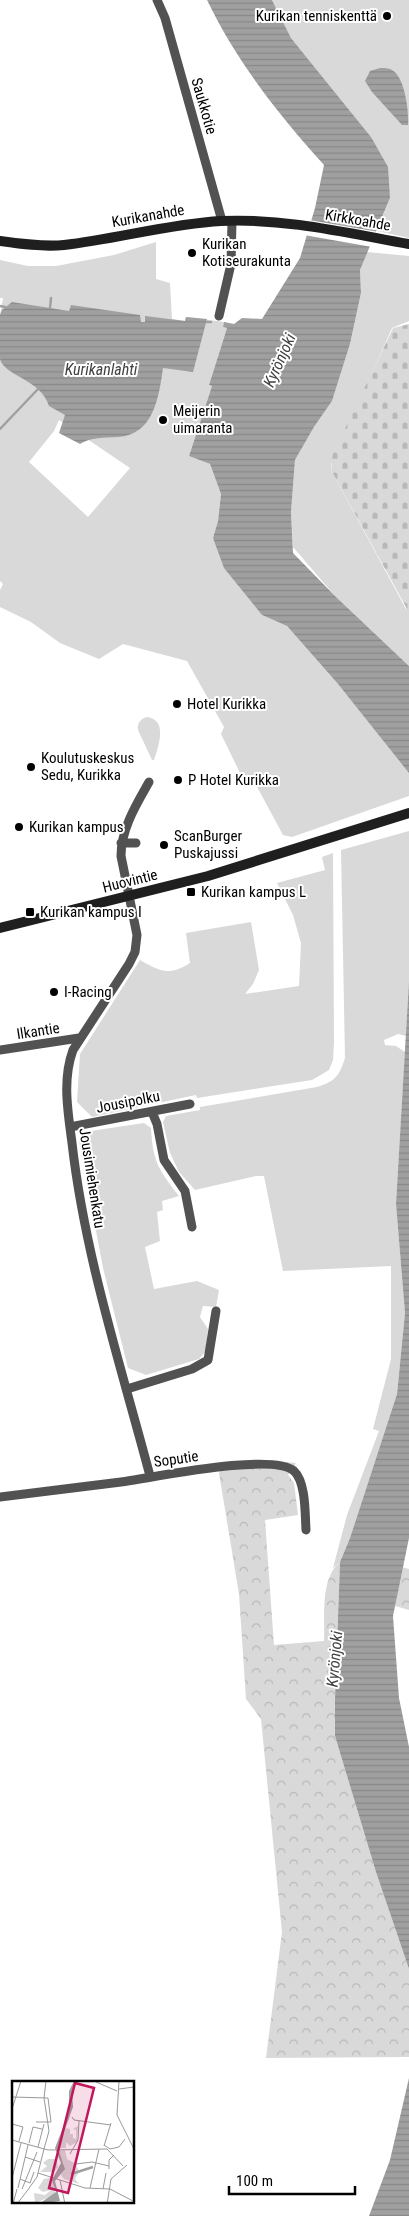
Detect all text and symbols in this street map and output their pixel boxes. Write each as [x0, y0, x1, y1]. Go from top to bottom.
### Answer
place label: Kurikan tenniskenttä [256, 7, 377, 25]
marker: Kurikan tenniskenttä [381, 10, 393, 22]
street label: Saukkotie [187, 76, 221, 136]
street label: Kurikanahde [110, 201, 186, 231]
street label: Kirkkoahde [324, 205, 392, 235]
place label: Kurikan Kotiseurakunta [202, 235, 291, 270]
marker: Kurikan Kotiseurakunta [186, 247, 198, 259]
water label: Kyrönjoki [259, 330, 300, 390]
water label: Kurikanlahti [65, 360, 138, 379]
place label: Meijerin uimaranta [173, 402, 233, 437]
marker: Meijerin uimaranta [157, 414, 169, 426]
place label: Hotel Kurikka [187, 695, 266, 713]
marker: Hotel Kurikka [171, 698, 183, 710]
place label: Koulutuskeskus Sedu, Kurikka [41, 749, 134, 784]
marker: Koulutuskeskus Sedu, Kurikka [25, 761, 37, 773]
place label: P Hotel Kurikka [188, 771, 279, 789]
marker: P Hotel Kurikka [172, 774, 184, 786]
place label: Kurikan kampus [29, 818, 124, 836]
marker: Kurikan kampus [13, 821, 25, 833]
place label: ScanBurger Puskajussi [174, 827, 242, 862]
marker: ScanBurger Puskajussi [158, 839, 170, 851]
street label: Huovintie [101, 865, 159, 897]
place label: Kurikan kampus L [201, 883, 306, 901]
marker: Kurikan kampus L [185, 886, 197, 898]
place label: Kurikan kampus I [40, 903, 142, 921]
marker: Kurikan kampus I [24, 906, 36, 918]
place label: I-Racing [64, 983, 112, 1001]
marker: I-Racing [48, 986, 60, 998]
street label: Ilkantie [15, 1019, 61, 1043]
street label: Jousipolku [95, 1087, 161, 1117]
street label: Jousimiehenkatu [75, 1127, 109, 1229]
street label: Soputie [153, 1447, 199, 1471]
water label: Kyrönjoki [323, 1630, 346, 1688]
inset map [12, 2081, 135, 2204]
scale bar [229, 2164, 355, 2196]
text: 100 m [236, 2172, 273, 2190]

